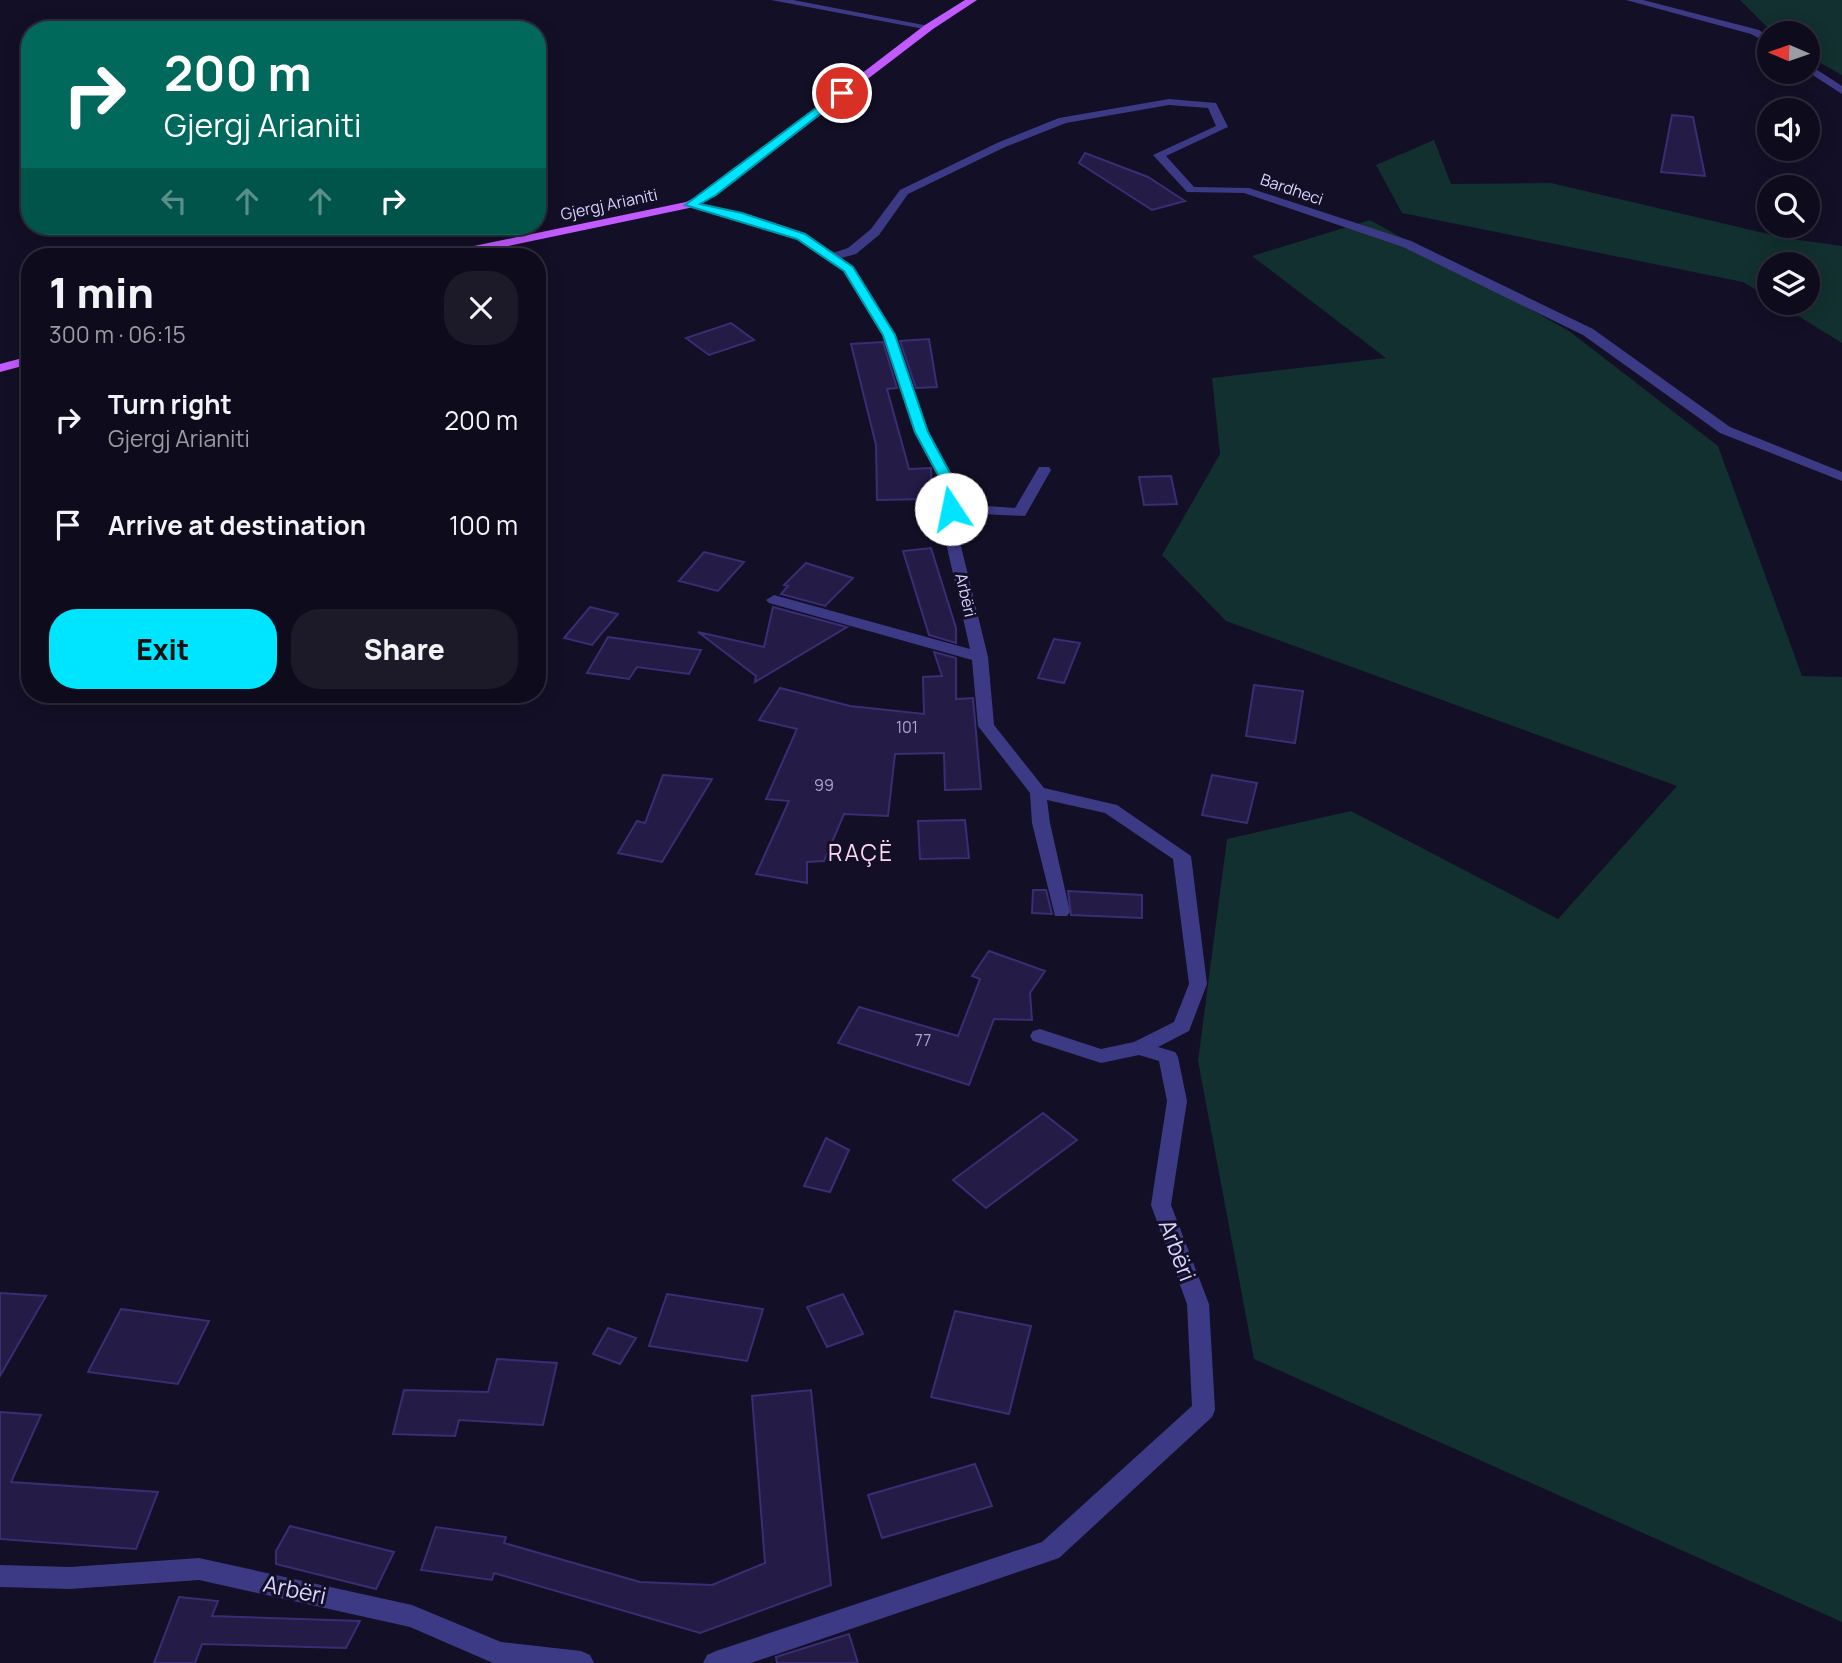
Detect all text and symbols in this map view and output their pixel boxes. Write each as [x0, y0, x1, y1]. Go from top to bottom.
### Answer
north arrow [1757, 21, 1820, 84]
map controls [1757, 21, 1820, 315]
text: 200 m [164, 39, 312, 106]
icon: right [49, 49, 140, 140]
pin [812, 63, 872, 123]
icon: arrive [823, 74, 861, 112]
button: sound [1757, 98, 1820, 161]
text: Gjergj Arianiti [164, 103, 361, 147]
street label: Bardheci [1258, 168, 1326, 210]
button: search [1757, 175, 1820, 238]
icon: left [155, 182, 193, 220]
icon: ahead [228, 182, 266, 220]
icon: ahead [301, 182, 339, 220]
icon: right [374, 182, 412, 220]
street label: Gjergj Arianiti [558, 183, 660, 225]
button: layers [1757, 252, 1820, 315]
text: 1 min [49, 263, 154, 321]
button: close [444, 271, 518, 345]
text: 300 m · 06:15 [49, 318, 186, 350]
text: Turn right [108, 386, 232, 422]
icon: right [49, 401, 87, 439]
text: 200 m [444, 402, 518, 438]
text: Gjergj Arianiti [108, 422, 250, 454]
position arrow [914, 472, 988, 546]
icon: arrive [49, 506, 87, 544]
text: Arrive at destination [108, 507, 366, 543]
text: 100 m [449, 507, 518, 543]
street label: Arbëri [950, 571, 982, 619]
button: Exit [49, 609, 277, 689]
button: Share [291, 609, 518, 689]
house number: 101 [896, 716, 918, 738]
house number: 99 [814, 774, 834, 796]
district label: RAÇË [828, 836, 894, 868]
house number: 77 [915, 1029, 931, 1051]
street label: Arbëri [1152, 1215, 1204, 1285]
street label: Arbëri [261, 1567, 329, 1611]

